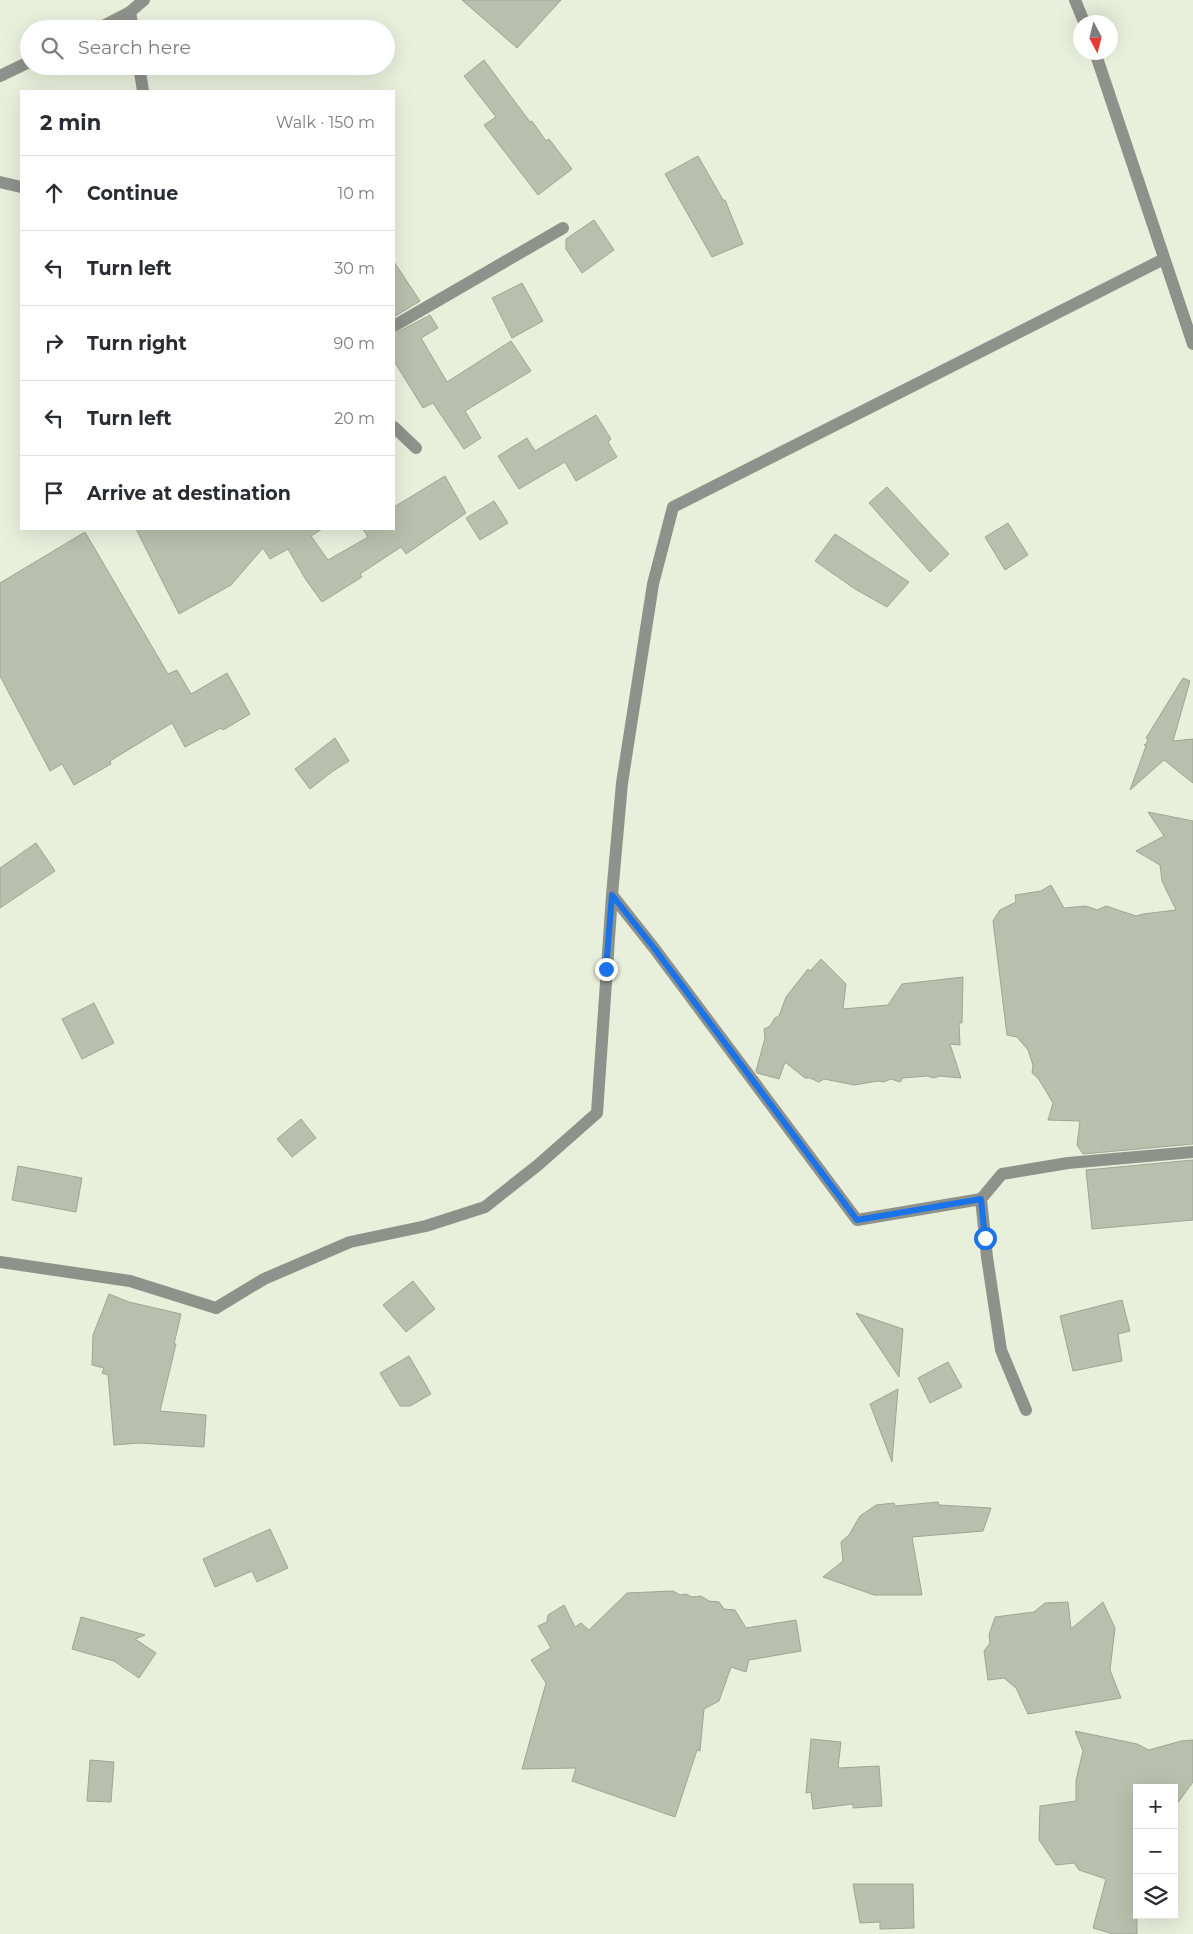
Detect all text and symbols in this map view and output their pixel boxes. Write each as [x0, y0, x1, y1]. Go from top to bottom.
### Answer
north arrow [1073, 15, 1118, 60]
search box [20, 20, 395, 75]
icon: search [38, 34, 66, 62]
text: Search here [78, 36, 191, 59]
text: 2 min [40, 110, 101, 135]
text: Walk · 150 m [276, 113, 375, 132]
icon: ahead [40, 179, 68, 207]
text: Continue [87, 182, 178, 205]
text: 10 m [337, 184, 375, 203]
icon: left [40, 254, 68, 282]
text: Turn left [87, 257, 172, 280]
text: 30 m [334, 259, 375, 278]
icon: right [40, 329, 68, 357]
text: Turn right [87, 332, 187, 355]
text: 90 m [333, 334, 375, 353]
icon: left [40, 404, 68, 432]
text: Turn left [87, 407, 172, 430]
text: 20 m [334, 409, 375, 428]
icon: arrive [40, 479, 68, 507]
text: Arrive at destination [87, 482, 291, 505]
route end [595, 958, 618, 981]
route start [974, 1227, 997, 1250]
map controls [1133, 1784, 1178, 1919]
button: + [1133, 1784, 1178, 1829]
button: − [1133, 1829, 1178, 1874]
button: layers [1133, 1874, 1178, 1919]

